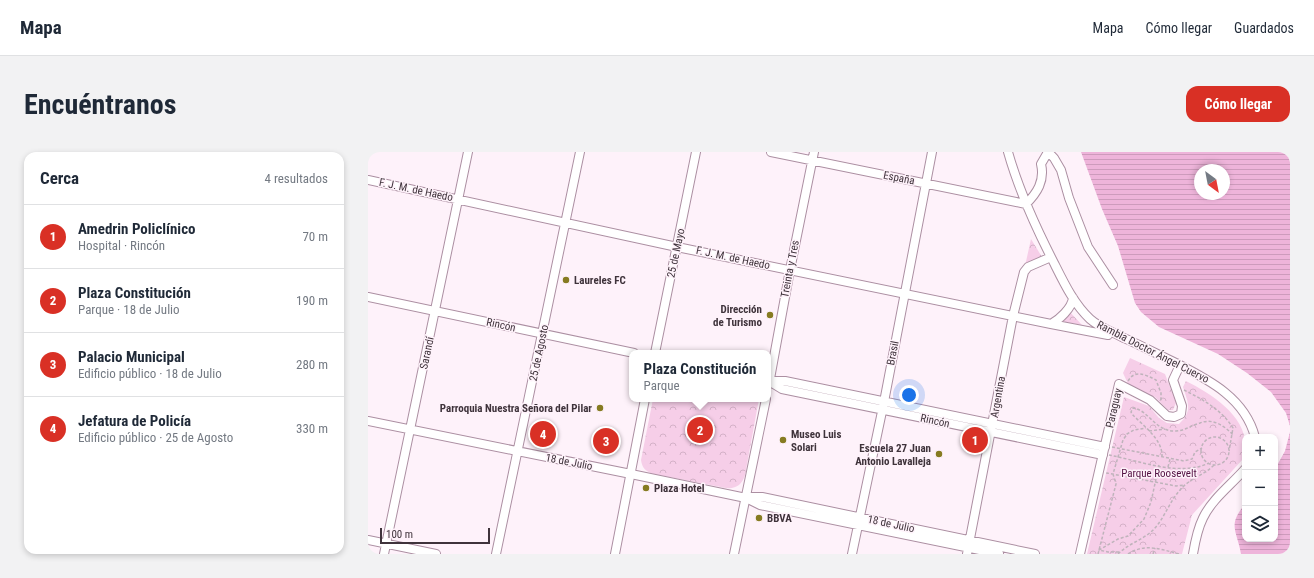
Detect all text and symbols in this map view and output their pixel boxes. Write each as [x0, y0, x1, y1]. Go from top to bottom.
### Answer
text: Mapa [20, 16, 62, 39]
text: Mapa [1093, 20, 1124, 36]
text: Cómo llegar [1146, 20, 1212, 36]
text: Guardados [1234, 20, 1294, 36]
button: Cómo llegar [1186, 86, 1290, 122]
text: Encuéntranos [24, 88, 176, 121]
north arrow [1194, 164, 1230, 200]
text: Cerca [40, 168, 79, 188]
street label: España [882, 169, 916, 187]
text: 4 resultados [264, 171, 328, 186]
street label: F. J. M. de Haedo [378, 176, 455, 204]
text: Amedrin Policlínico [78, 220, 196, 238]
street label: 25 de Mayo [664, 227, 688, 279]
text: 1 [50, 229, 56, 244]
text: 70 m [302, 229, 328, 244]
text: Hospital · Rincón [78, 238, 165, 253]
street label: Treinta y Tres [778, 239, 802, 299]
street label: F. J. M. de Haedo [695, 244, 772, 272]
place label: Laureles FC [574, 274, 626, 287]
marker: Laureles FC [561, 275, 571, 285]
text: Plaza Constitución [78, 284, 191, 302]
text: 2 [50, 293, 56, 308]
text: 190 m [296, 293, 328, 308]
text: Parque · 18 de Julio [78, 302, 180, 317]
place label: Dirección de Turismo [713, 303, 763, 329]
marker: Dirección de Turismo [765, 310, 775, 320]
street label: Rincón [485, 316, 517, 334]
street label: Rambla Doctor Ángel Cuervo [1095, 318, 1212, 386]
street label: 25 de Agosto [527, 323, 551, 382]
street label: Sarandí [417, 335, 437, 370]
street label: Brasil [884, 340, 902, 366]
text: Palacio Municipal [78, 348, 185, 366]
popup [629, 350, 771, 402]
text: 3 [50, 357, 56, 372]
text: 280 m [296, 357, 328, 372]
text: Plaza Constitución [644, 360, 756, 378]
text: Edificio público · 18 de Julio [78, 366, 222, 381]
street label: Argentina [988, 375, 1008, 419]
text: Parque [644, 378, 680, 393]
your location [899, 385, 919, 405]
street label: Paraguay [1103, 387, 1125, 429]
place label: Parroquia Nuestra Señora del Pilar [440, 402, 592, 415]
marker: Parroquia Nuestra Señora del Pilar [595, 403, 605, 413]
text: Jefatura de Policía [78, 412, 191, 430]
street label: Rincón [919, 412, 951, 430]
pin: 2 [687, 415, 713, 445]
pin: 4 [530, 419, 556, 449]
text: 4 [50, 421, 56, 436]
text: 330 m [296, 421, 328, 436]
pin: 1 [962, 425, 988, 455]
pin: 3 [593, 426, 619, 456]
place label: Museo Luis Solari [791, 428, 841, 454]
text: Edificio público · 25 de Agosto [78, 430, 233, 445]
map controls [1242, 434, 1278, 542]
button: + [1242, 434, 1278, 470]
marker: Museo Luis Solari [778, 435, 788, 445]
place label: Escuela 27 Juan Antonio Lavalleja [855, 442, 931, 468]
marker: Escuela 27 Juan Antonio Lavalleja [934, 449, 944, 459]
street label: 18 de Julio [544, 451, 594, 473]
park label: Parque Roosevelt [1121, 467, 1197, 480]
button: − [1242, 470, 1278, 506]
place label: Plaza Hotel [654, 482, 705, 495]
marker: Plaza Hotel [641, 483, 651, 493]
button: layers [1242, 506, 1278, 542]
place label: BBVA [767, 512, 792, 525]
marker: BBVA [754, 513, 764, 523]
street label: 18 de Julio [866, 513, 916, 535]
scale bar [380, 526, 490, 545]
text: 100 m [386, 528, 413, 541]

